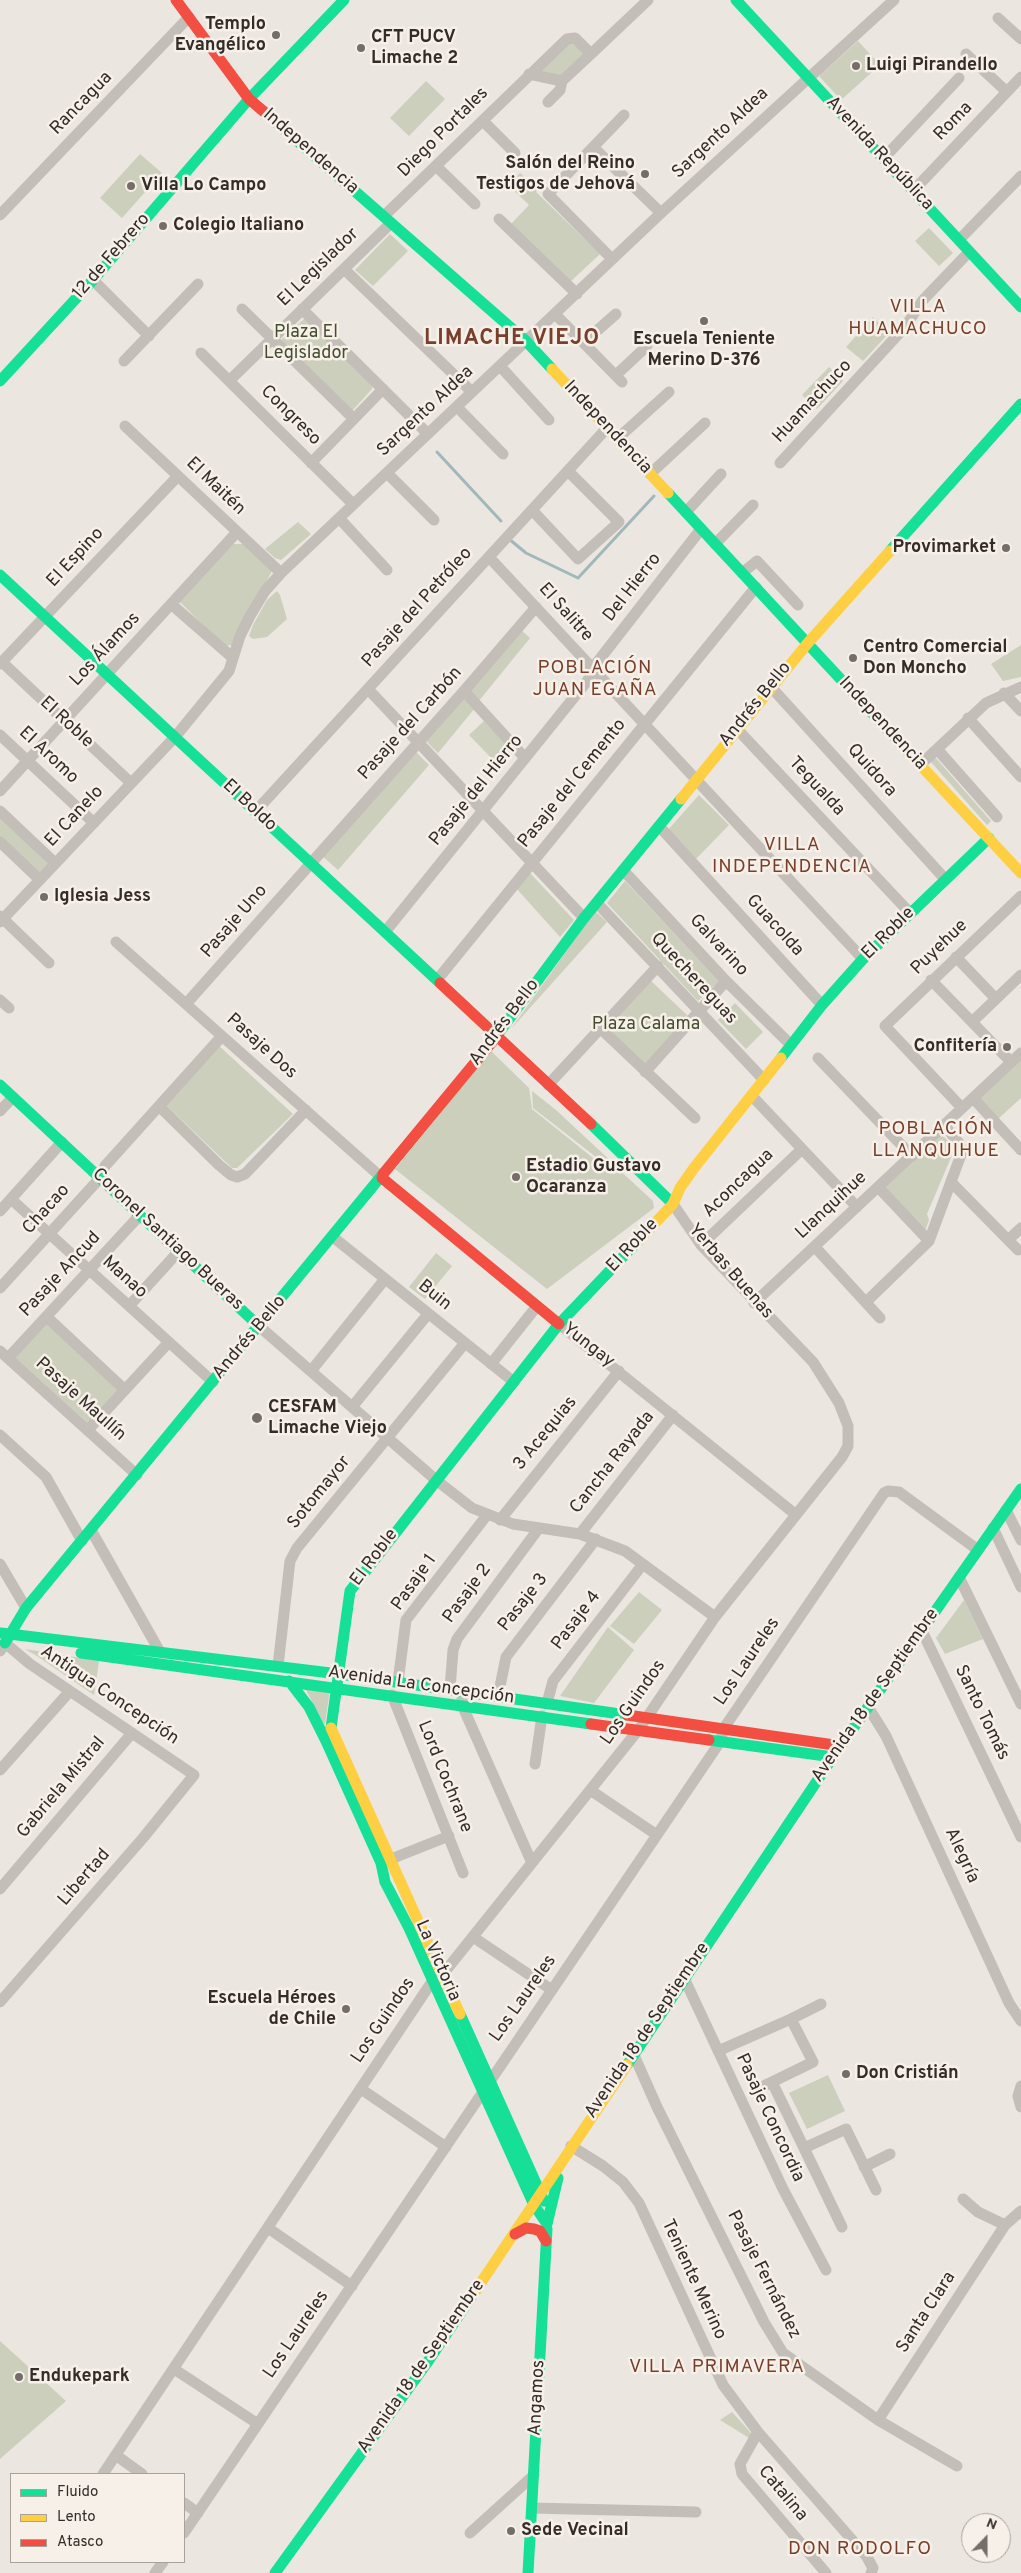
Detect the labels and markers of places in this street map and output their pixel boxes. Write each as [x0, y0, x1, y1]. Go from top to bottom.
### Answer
place label: Templo Evangélico [175, 14, 266, 56]
place label: CFT PUCV Limache 2 [371, 27, 458, 70]
marker: Templo Evangélico [270, 29, 282, 41]
marker: CFT PUCV Limache 2 [355, 42, 367, 54]
place label: Luigi Pirandello [866, 55, 998, 77]
marker: Luigi Pirandello [850, 60, 862, 72]
place label: Salón del Reino Testigos de Jehová [476, 153, 635, 195]
marker: Salón del Reino Testigos de Jehová [639, 168, 651, 180]
place label: Villa Lo Campo [141, 175, 266, 197]
marker: Villa Lo Campo [125, 180, 137, 192]
place label: Colegio Italiano [173, 215, 304, 237]
marker: Colegio Italiano [157, 220, 169, 232]
marker: Escuela Teniente Merino D-376 [698, 315, 710, 327]
place label: Escuela Teniente Merino D-376 [633, 329, 775, 372]
place label: Provimarket [892, 537, 996, 559]
marker: Provimarket [1000, 542, 1012, 554]
place label: Centro Comercial Don Moncho [863, 637, 1008, 680]
marker: Centro Comercial Don Moncho [847, 652, 859, 664]
place label: Iglesia Jess [54, 886, 151, 908]
marker: Iglesia Jess [38, 891, 50, 903]
place label: Confitería [914, 1036, 997, 1058]
marker: Confitería [1001, 1041, 1013, 1053]
place label: Estadio Gustavo Ocaranza [526, 1156, 661, 1198]
marker: Estadio Gustavo Ocaranza [510, 1171, 522, 1183]
place label: CESFAM Limache Viejo [268, 1397, 387, 1440]
marker: CESFAM Limache Viejo [250, 1411, 264, 1425]
place label: Escuela Héroes de Chile [207, 1988, 336, 2030]
marker: Escuela Héroes de Chile [340, 2003, 352, 2015]
place label: Don Cristián [856, 2063, 959, 2085]
marker: Don Cristián [840, 2068, 852, 2080]
place label: Endukepark [29, 2366, 130, 2388]
marker: Endukepark [13, 2371, 25, 2383]
place label: Sede Vecinal [521, 2520, 629, 2542]
marker: Sede Vecinal [505, 2525, 517, 2537]

